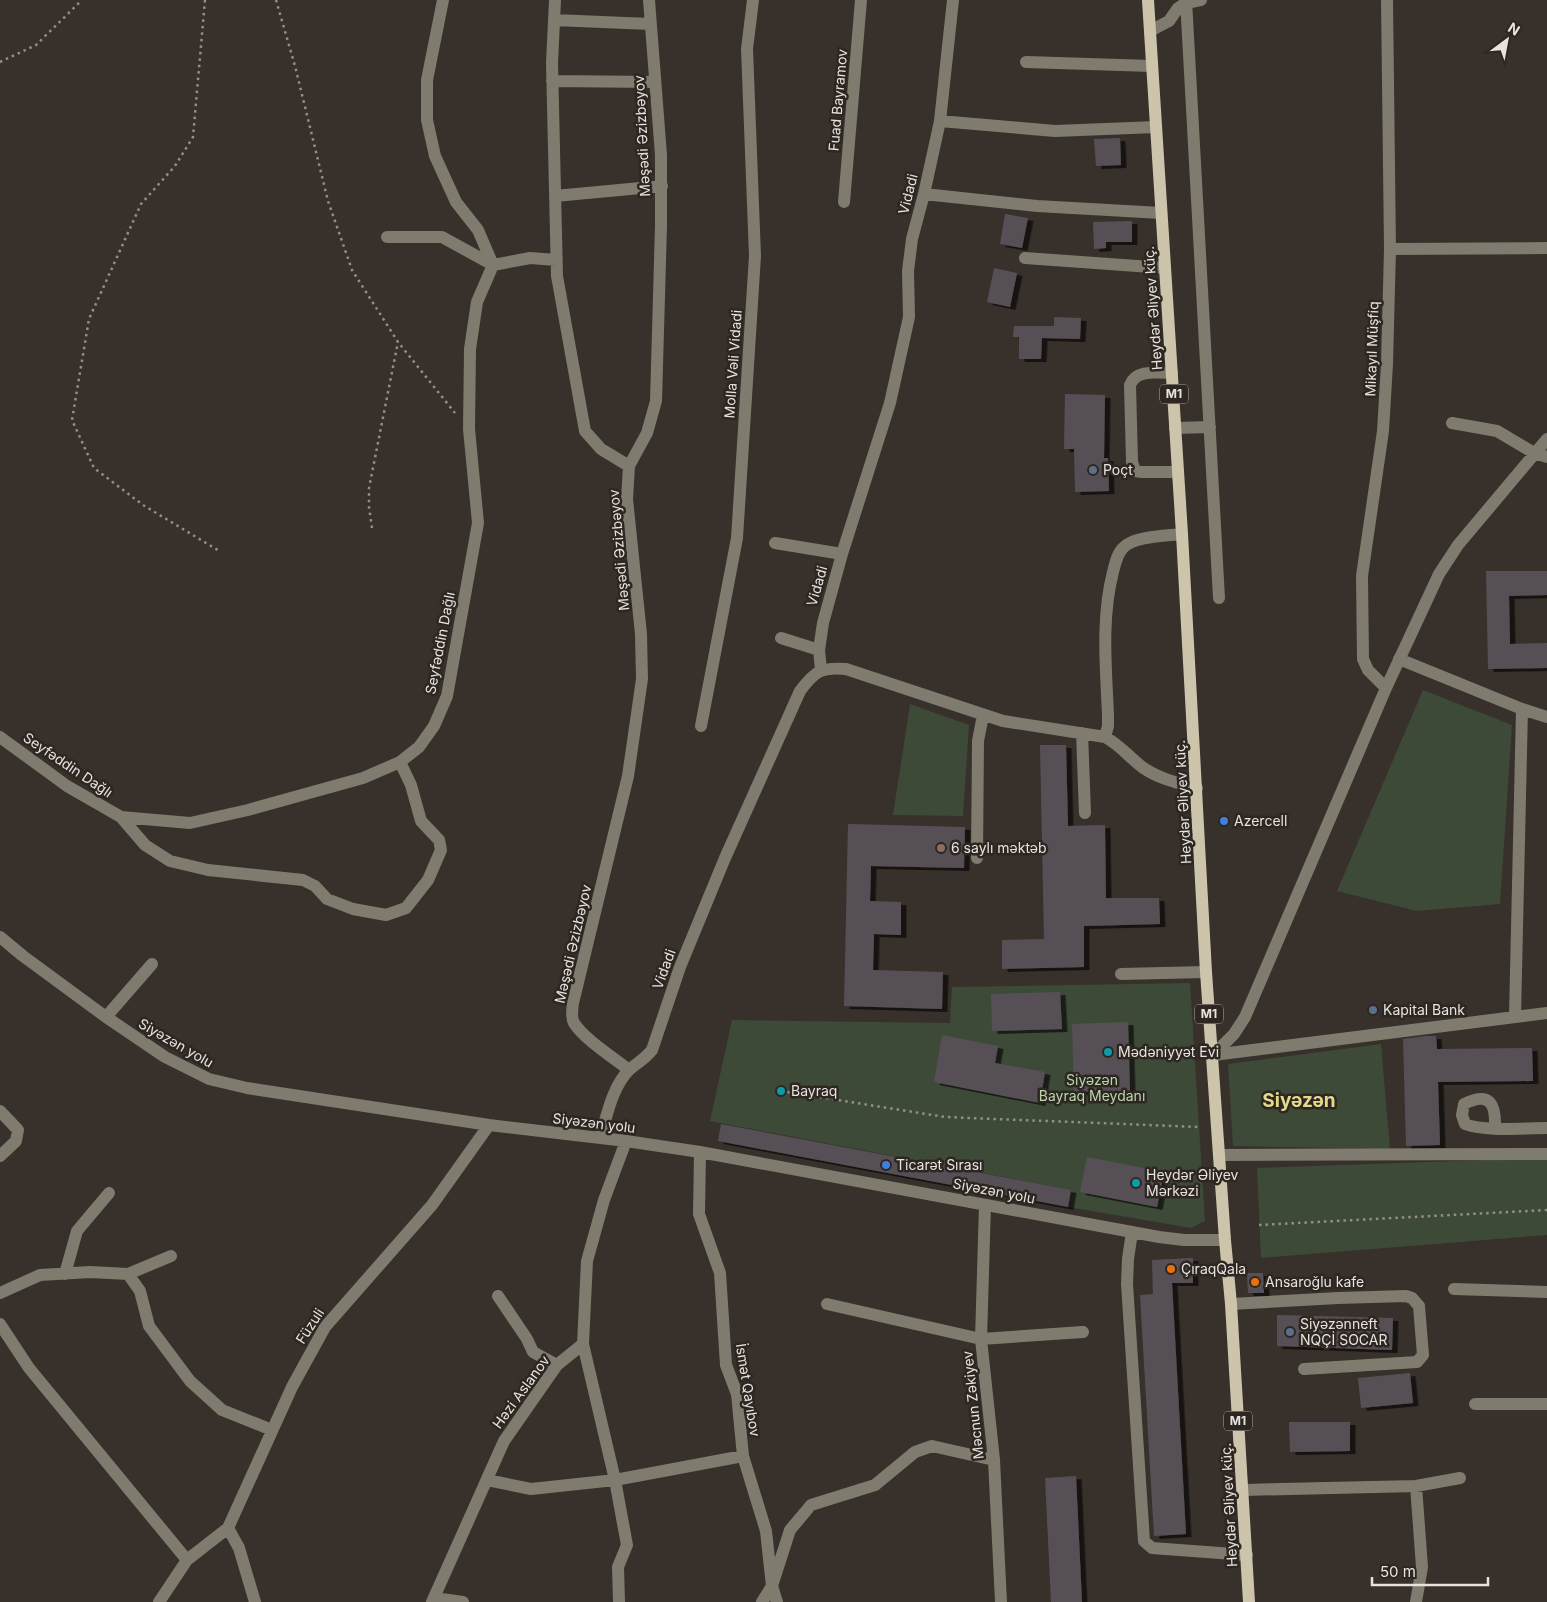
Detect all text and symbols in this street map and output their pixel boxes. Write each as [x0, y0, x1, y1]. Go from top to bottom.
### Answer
north arrow [1482, 15, 1532, 65]
text: N [1505, 19, 1523, 39]
street label: Fuad Bayramov [825, 48, 850, 152]
street label: Məşədi Əzizbəyov [630, 75, 653, 197]
street label: Vidadi [894, 172, 921, 216]
street label: Heydər Əliyev küç. [1140, 245, 1165, 371]
street label: Mikayıl Müşfiq [1361, 301, 1382, 397]
street label: Molla Vəli Vidadi [720, 309, 745, 419]
road number: M1 [1160, 384, 1188, 404]
place label: Poçt [1103, 461, 1133, 478]
marker: Poçt [1087, 464, 1099, 476]
street label: Məşədi Əzizbəyov [605, 489, 632, 611]
street label: Vidadi [803, 564, 830, 608]
street label: Seyfəddin Dağlı [421, 590, 458, 696]
street label: Seyfəddin Dağlı [20, 728, 116, 801]
street label: Heydər Əliyev küç. [1171, 739, 1194, 865]
place label: Azercell [1234, 812, 1287, 829]
marker: Azercell [1218, 815, 1230, 827]
place label: 6 saylı məktəb [951, 839, 1047, 856]
marker: 6 saylı məktəb [935, 842, 947, 854]
street label: Məşədi Əzizbəyov [551, 883, 595, 1005]
street label: Vidadi [648, 946, 679, 991]
place label: Kapital Bank [1383, 1001, 1465, 1018]
road number: M1 [1195, 1004, 1223, 1024]
marker: Kapital Bank [1367, 1004, 1379, 1016]
street label: Siyəzən yolu [136, 1014, 217, 1071]
place label: Mədəniyyət Evi [1118, 1043, 1219, 1060]
marker: Mədəniyyət Evi [1102, 1046, 1114, 1058]
park label: Siyəzən Bayraq Meydanı [1039, 1071, 1145, 1104]
place label: Bayraq [791, 1082, 837, 1099]
marker: Bayraq [775, 1085, 787, 1097]
district label: Siyəzən [1262, 1089, 1336, 1112]
street label: Siyəzən yolu [552, 1109, 637, 1136]
place label: Ticarət Sırası [896, 1156, 982, 1173]
marker: Ticarət Sırası [880, 1159, 892, 1171]
place label: Heydər Əliyev Mərkəzi [1146, 1166, 1239, 1199]
street label: Siyəzən yolu [951, 1174, 1037, 1207]
marker: Heydər Əliyev Mərkəzi [1130, 1177, 1142, 1189]
place label: ÇıraqQala [1181, 1260, 1246, 1277]
marker: ÇıraqQala [1165, 1263, 1177, 1275]
place label: Ansaroğlu kafe [1265, 1273, 1364, 1290]
marker: Ansaroğlu kafe [1249, 1276, 1261, 1288]
street label: Füzuli [292, 1305, 327, 1347]
place label: Siyəzənneft NQÇİ SOCAR [1300, 1315, 1388, 1348]
marker: Siyəzənneft NQÇİ SOCAR [1284, 1326, 1296, 1338]
street label: İsmət Qayıbov [733, 1342, 764, 1438]
street label: Məcnun Zəkiyev [958, 1350, 987, 1460]
street label: Həzi Aslanov [488, 1352, 553, 1431]
road number: M1 [1224, 1412, 1252, 1430]
street label: Heydər Əliyev küç. [1217, 1442, 1240, 1568]
scale bar [1372, 1554, 1488, 1586]
text: 50 m [1380, 1562, 1416, 1581]

